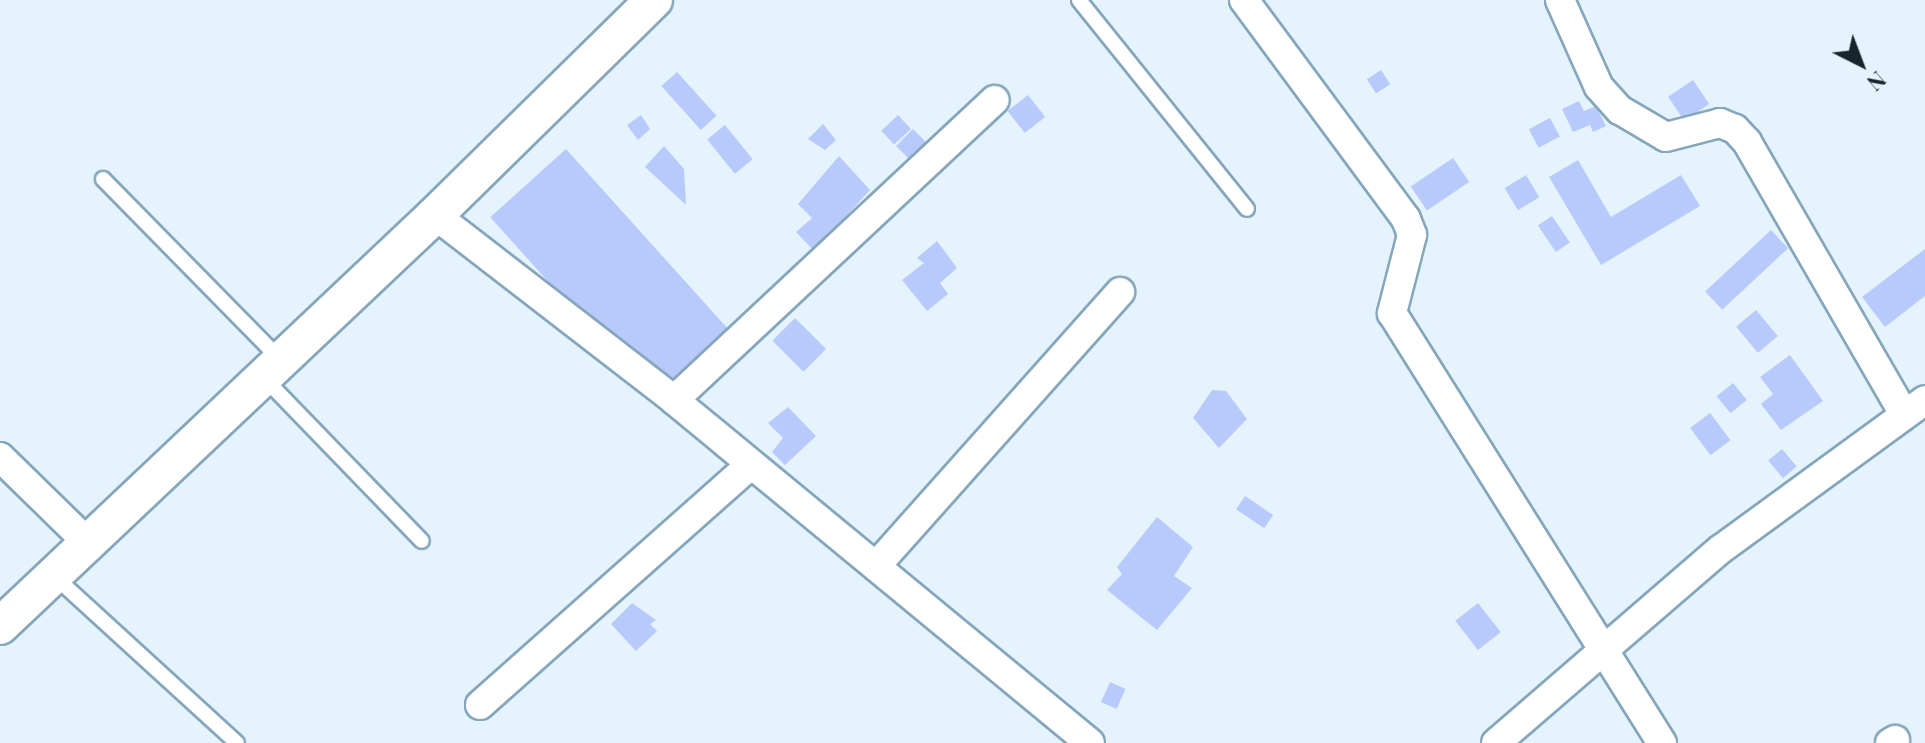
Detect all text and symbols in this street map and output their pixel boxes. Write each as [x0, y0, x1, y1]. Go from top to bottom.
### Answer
north arrow [1821, 24, 1901, 104]
text: N [1861, 65, 1893, 98]

